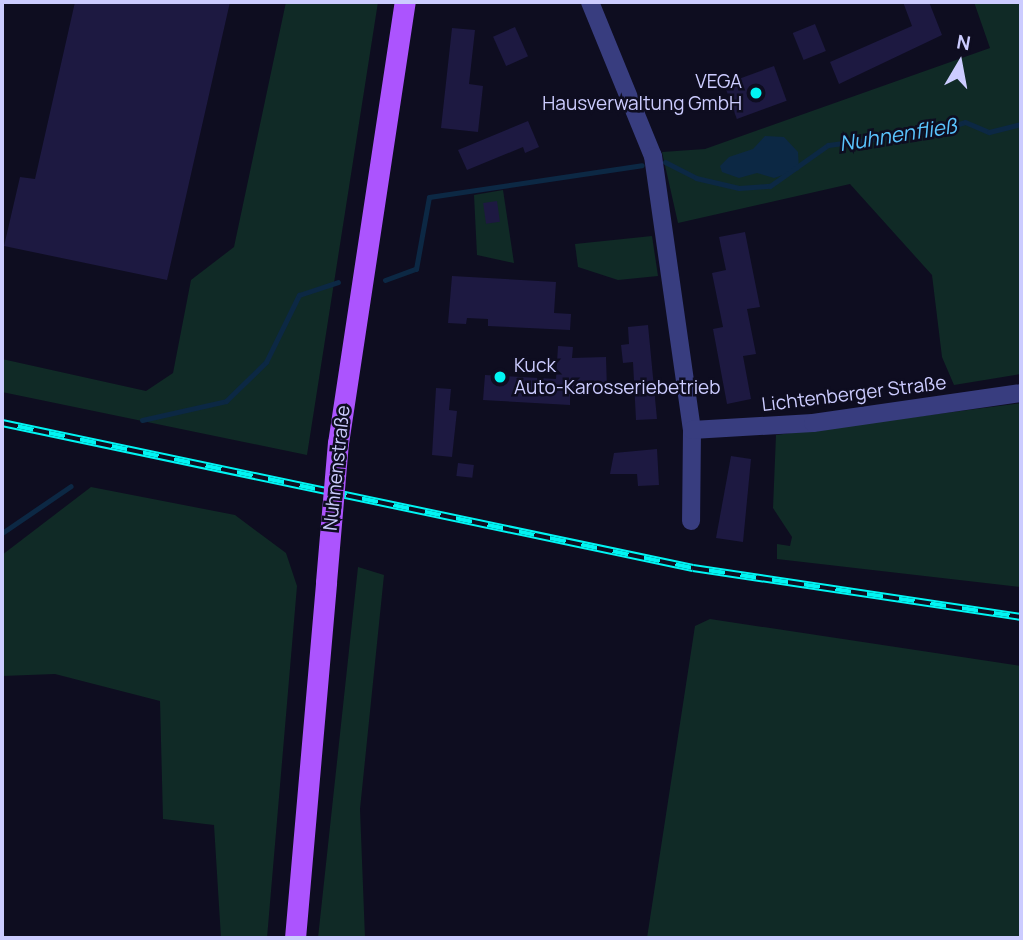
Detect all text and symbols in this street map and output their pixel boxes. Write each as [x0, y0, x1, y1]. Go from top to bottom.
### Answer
north arrow [925, 28, 995, 98]
text: N [955, 28, 973, 56]
place label: VEGA Hausverwaltung GmbH [542, 71, 742, 115]
marker: VEGA Hausverwaltung GmbH [748, 85, 764, 101]
water label: Nuhnenfließ [837, 112, 959, 156]
place label: Kuck Auto-Karosseriebetrieb [514, 355, 720, 399]
marker: Kuck Auto-Karosseriebetrieb [492, 369, 508, 385]
street label: Lichtenberger Straße [760, 371, 948, 417]
street label: Nuhnenstraße [319, 404, 355, 532]

